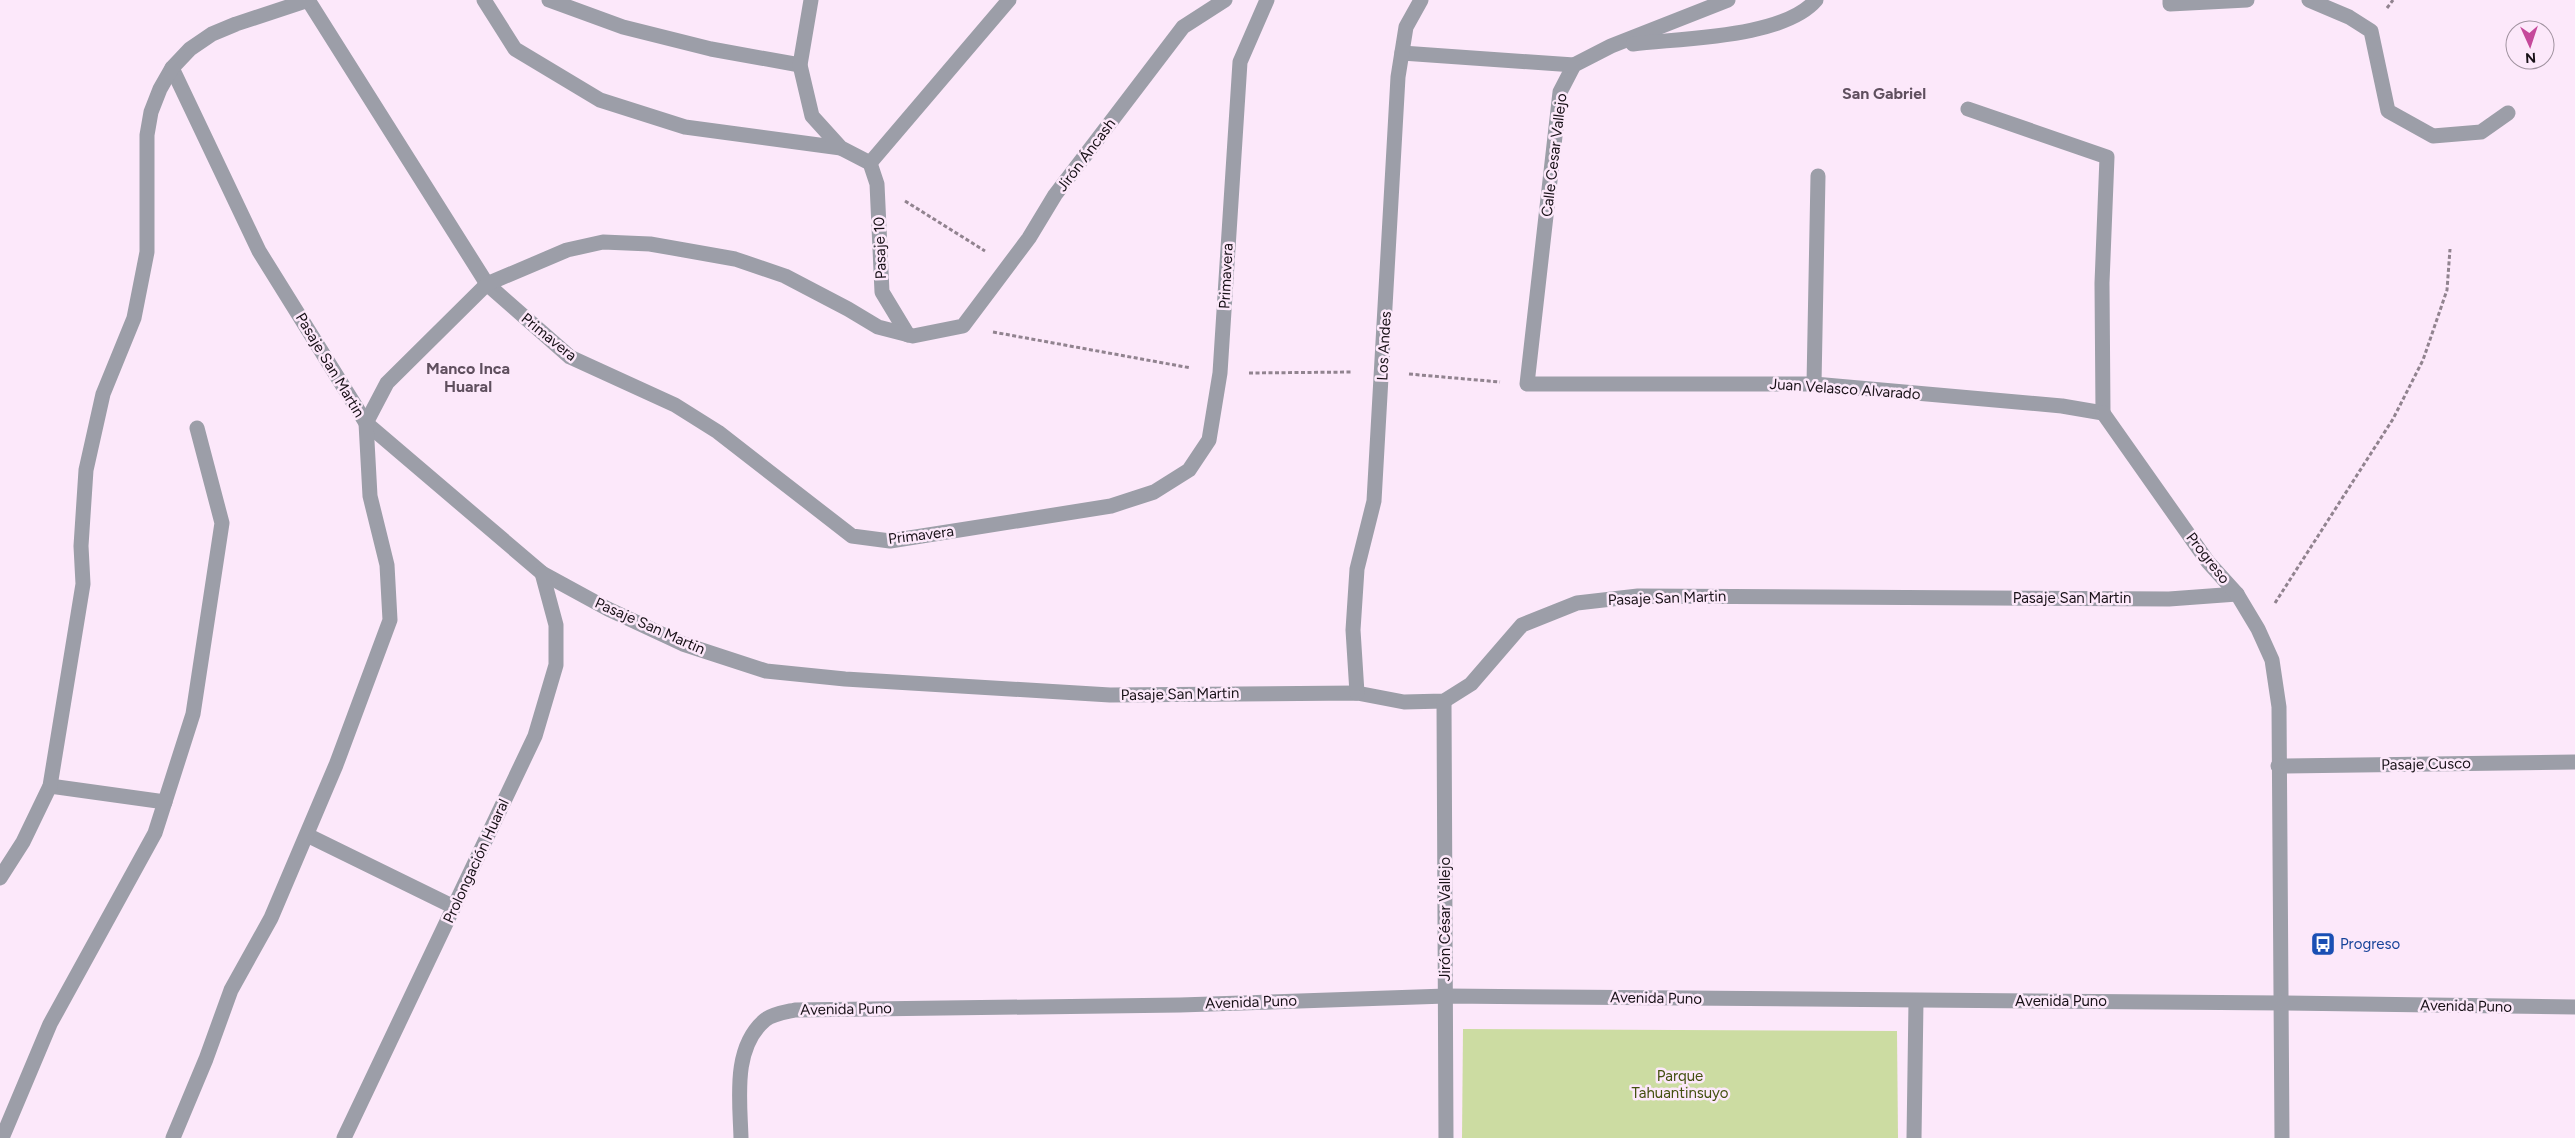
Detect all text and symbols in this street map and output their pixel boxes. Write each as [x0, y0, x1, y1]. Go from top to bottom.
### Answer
north arrow [2505, 20, 2555, 70]
text: N [2525, 49, 2537, 66]
district label: San Gabriel [1842, 84, 1926, 103]
street label: Calle Cesar Vallejo [1537, 92, 1571, 218]
street label: Jirón Áncash [1053, 115, 1119, 195]
street label: Pasaje 10 [870, 216, 890, 280]
street label: Primavera [1215, 243, 1237, 309]
street label: Primavera [518, 309, 580, 365]
street label: Pasaje San Martin [292, 310, 368, 420]
street label: Los Andes [1373, 311, 1395, 381]
district label: Manco Inca Huaral [426, 359, 510, 396]
street label: Juan Velasco Alvarado [1769, 375, 1921, 403]
street label: Primavera [887, 522, 955, 548]
street label: Progreso [2182, 529, 2234, 587]
street label: Pasaje San Martin [1607, 587, 1727, 609]
street label: Pasaje San Martin [2013, 589, 2131, 607]
street label: Pasaje San Martin [592, 594, 708, 658]
street label: Pasaje San Martin [1121, 684, 1239, 704]
street label: Pasaje Cusco [2381, 754, 2471, 774]
street label: Prolongación Huaral [439, 796, 513, 926]
street label: Jirón César Vallejo [1436, 856, 1454, 981]
bus stop icon: Progreso [2310, 931, 2336, 957]
place label: Progreso [2340, 935, 2400, 953]
street label: Avenida Puno [1610, 988, 1702, 1008]
street label: Avenida Puno [1205, 991, 1298, 1013]
street label: Avenida Puno [2015, 992, 2107, 1010]
street label: Avenida Puno [2420, 996, 2512, 1016]
street label: Avenida Puno [800, 999, 892, 1019]
park label: Parque Tahuantinsuyo [1631, 1067, 1729, 1102]

